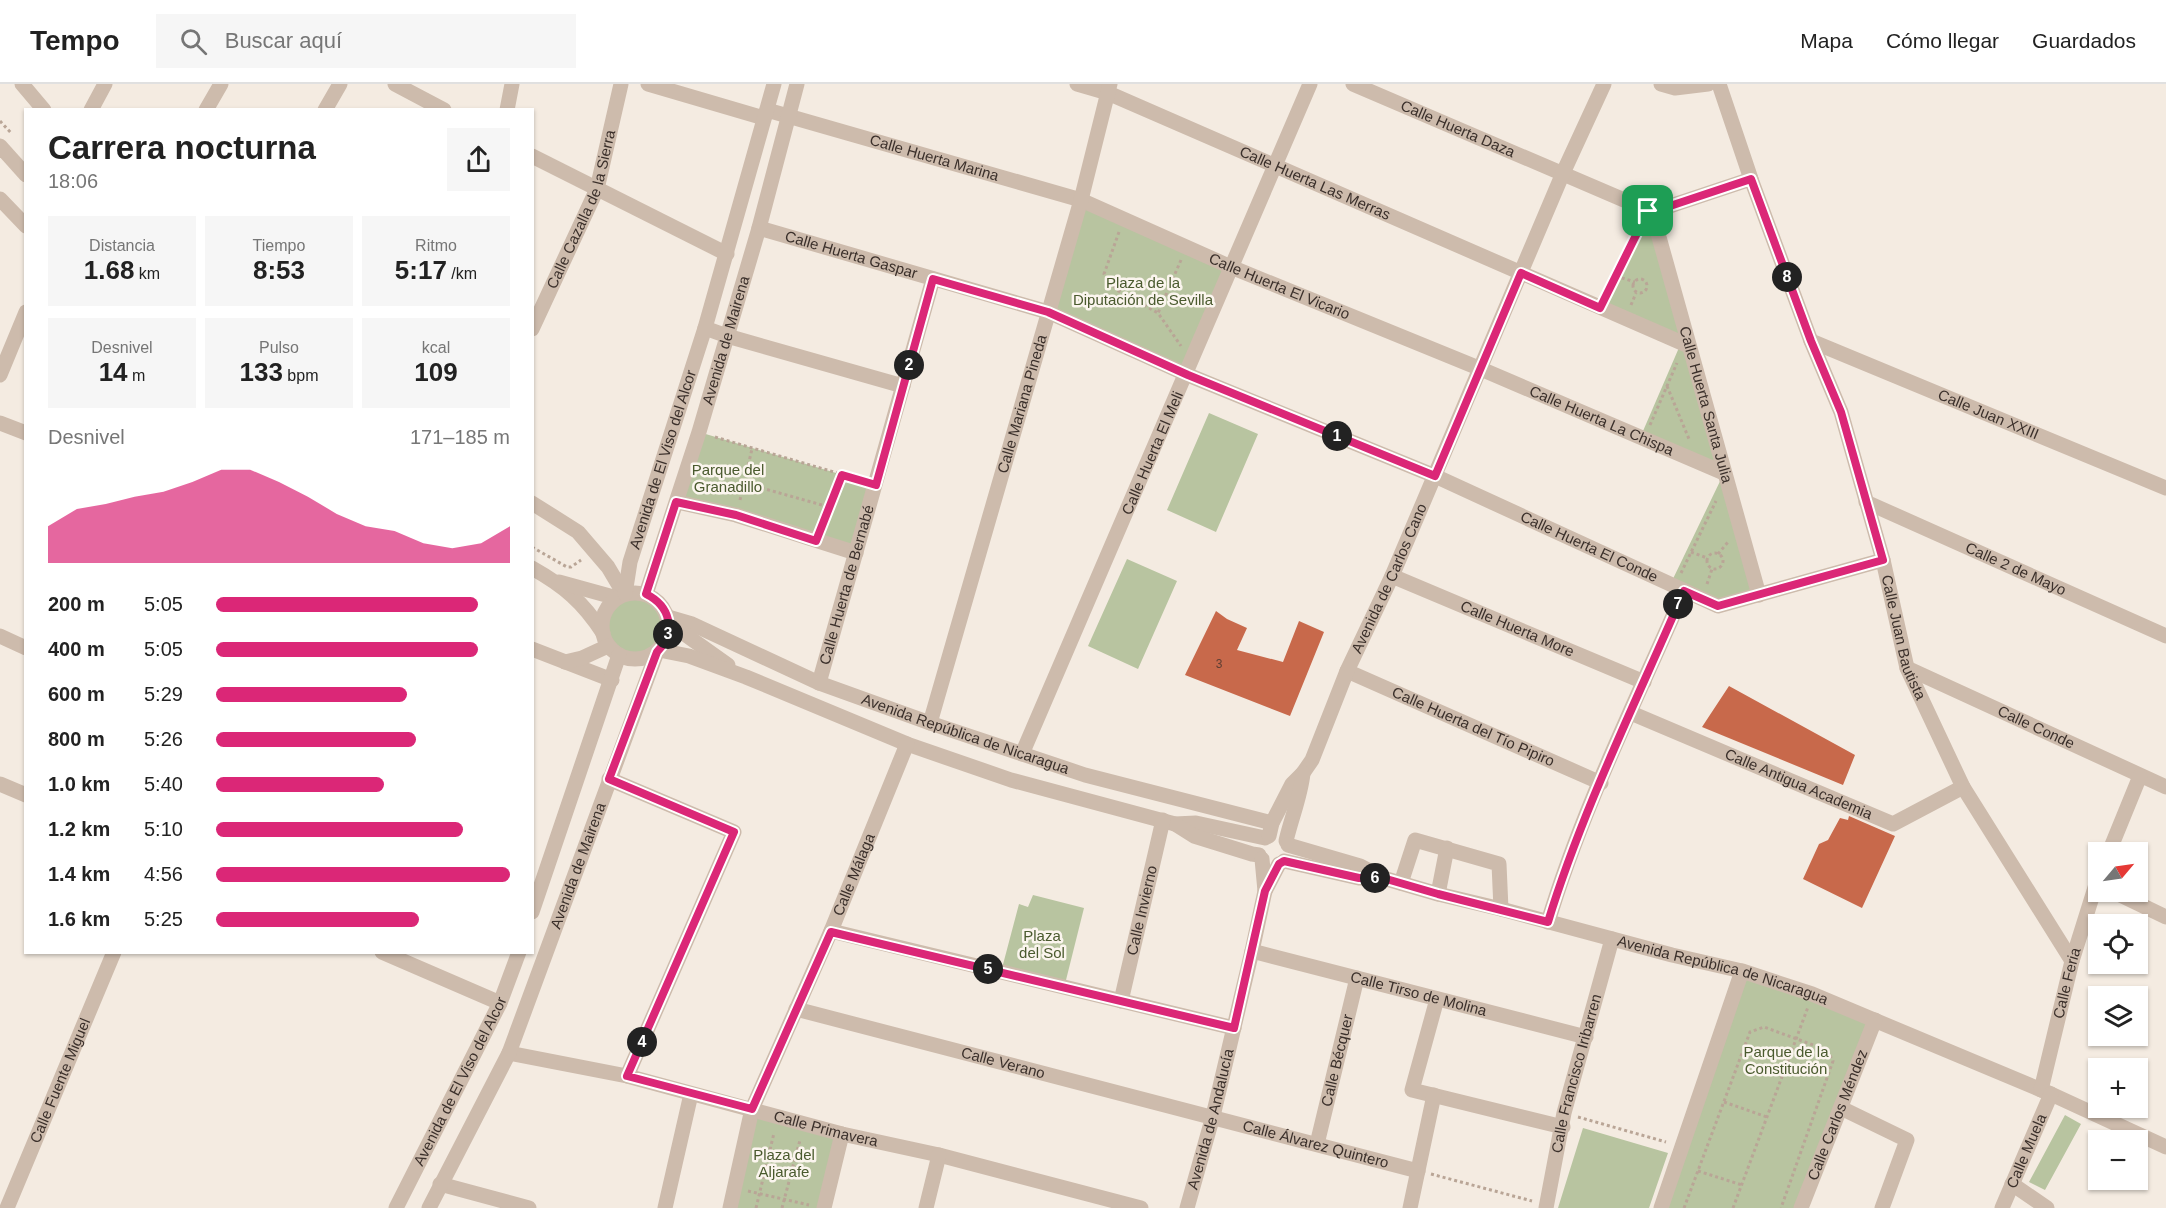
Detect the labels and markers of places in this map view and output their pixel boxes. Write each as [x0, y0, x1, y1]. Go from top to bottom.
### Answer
pin [1622, 185, 1673, 236]
pin: 8 [1772, 262, 1802, 292]
pin: 2 [894, 350, 924, 380]
pin: 1 [1322, 421, 1352, 451]
pin: 7 [1663, 589, 1693, 619]
pin: 3 [653, 619, 683, 649]
pin: 6 [1360, 863, 1390, 893]
pin: 5 [973, 954, 1003, 984]
pin: 4 [627, 1027, 657, 1057]

